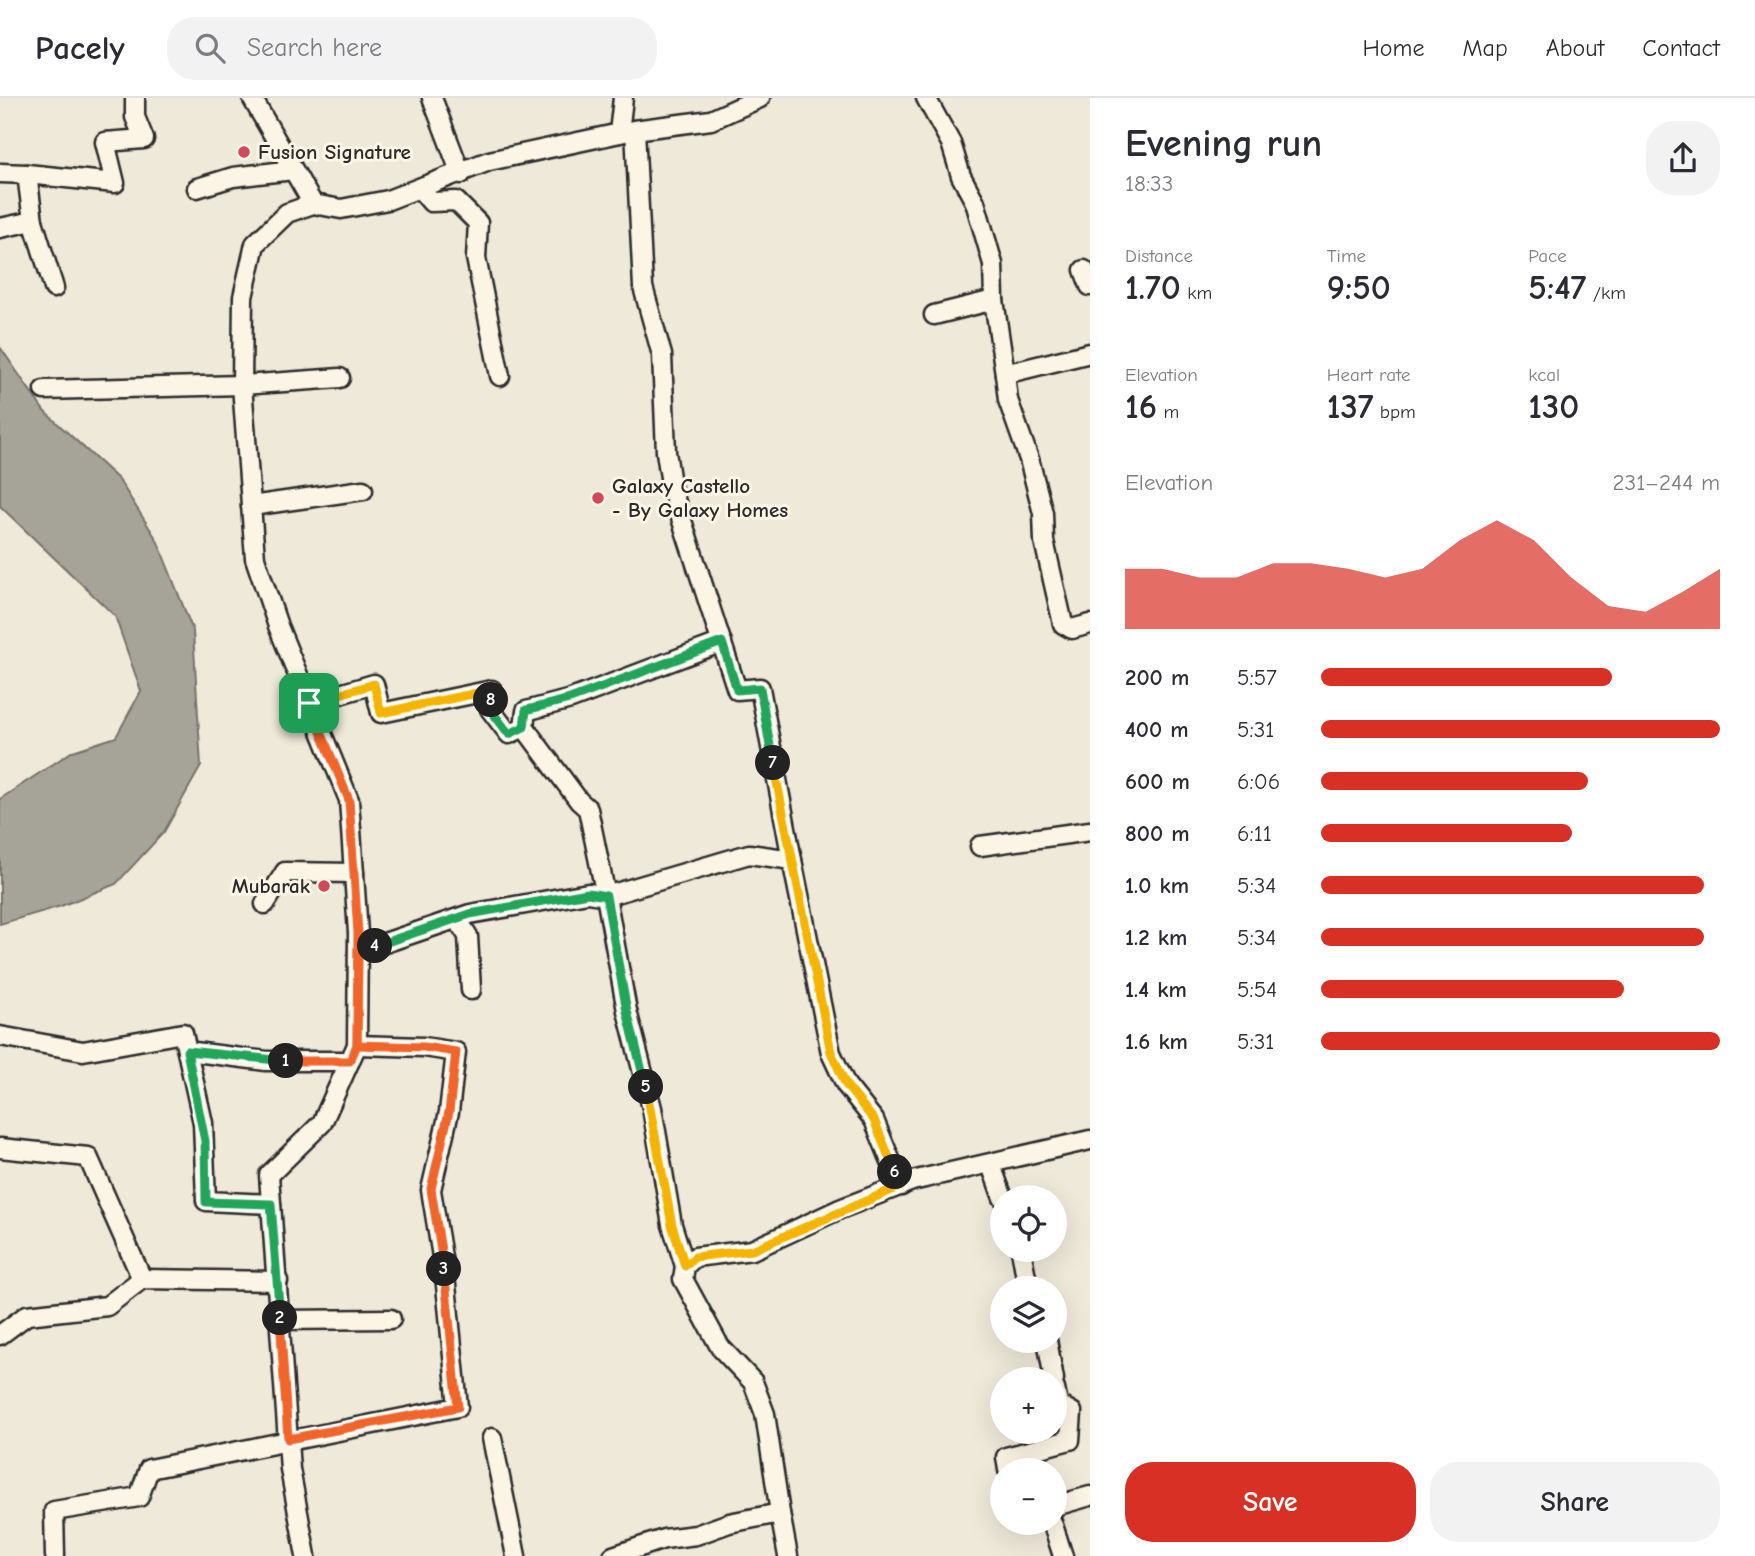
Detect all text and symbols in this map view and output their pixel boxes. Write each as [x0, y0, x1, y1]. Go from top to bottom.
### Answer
search box [167, 17, 657, 80]
text: Pacely [35, 29, 125, 67]
icon: search [191, 29, 229, 67]
text: Search here [247, 33, 382, 63]
text: Home [1363, 34, 1424, 62]
text: Map [1462, 34, 1508, 62]
text: About [1546, 34, 1604, 62]
text: Contact [1642, 34, 1720, 62]
button: share [1646, 121, 1720, 195]
text: Evening run [1125, 122, 1322, 166]
place label: Fusion Signature [258, 140, 411, 164]
marker: Fusion Signature [236, 144, 252, 160]
text: 18:33 [1125, 170, 1173, 197]
text: Distance [1125, 245, 1193, 267]
text: Time [1327, 245, 1366, 267]
text: Pace [1528, 245, 1567, 267]
text: 1.70 [1125, 267, 1181, 308]
text: 9:50 [1327, 267, 1391, 308]
text: 5:47 [1528, 267, 1586, 308]
text: km [1181, 282, 1212, 304]
text: /km [1586, 282, 1626, 304]
text: Elevation [1125, 364, 1198, 386]
text: Heart rate [1327, 364, 1410, 386]
text: kcal [1528, 364, 1560, 386]
text: 16 [1125, 386, 1157, 427]
text: 137 [1327, 386, 1373, 427]
text: 130 [1528, 386, 1579, 427]
text: m [1157, 401, 1179, 423]
text: bpm [1373, 401, 1416, 423]
text: Elevation [1125, 469, 1213, 496]
text: 231–244 m [1613, 469, 1720, 496]
place label: Galaxy Castello - By Galaxy Homes [612, 474, 788, 522]
marker: Galaxy Castello - By Galaxy Homes [590, 490, 606, 506]
text: 200 m [1125, 664, 1189, 691]
text: 5:57 [1237, 664, 1277, 691]
pin [279, 673, 339, 733]
pin: 8 [474, 682, 508, 718]
icon: arrive [290, 684, 328, 722]
text: 8 [486, 688, 495, 710]
text: 400 m [1125, 716, 1189, 743]
text: 5:31 [1237, 716, 1274, 743]
pin: 7 [756, 746, 790, 780]
text: 7 [768, 751, 777, 773]
text: 600 m [1125, 768, 1190, 795]
text: 6:06 [1237, 768, 1280, 795]
text: 800 m [1125, 820, 1190, 847]
text: 6:11 [1237, 820, 1272, 847]
text: 1.0 km [1125, 872, 1189, 899]
text: 5:34 [1237, 872, 1276, 899]
place label: Mubarak [232, 874, 311, 898]
marker: Mubarak [316, 878, 332, 894]
text: 1.2 km [1125, 924, 1187, 951]
text: 5:34 [1237, 924, 1276, 951]
pin: 4 [358, 928, 392, 964]
text: 4 [370, 934, 379, 956]
text: 1.4 km [1125, 976, 1187, 1003]
text: 5:54 [1237, 976, 1277, 1003]
text: 1.6 km [1125, 1028, 1188, 1055]
text: 5:31 [1237, 1028, 1274, 1055]
pin: 1 [268, 1044, 304, 1079]
text: 1 [282, 1049, 289, 1071]
pin: 5 [628, 1070, 664, 1104]
text: 5 [640, 1075, 651, 1097]
pin: 6 [878, 1154, 912, 1190]
text: 6 [890, 1160, 899, 1182]
map controls [990, 1185, 1067, 1535]
button: locate [990, 1185, 1067, 1262]
pin: 3 [426, 1252, 462, 1286]
text: 3 [439, 1257, 448, 1279]
button: layers [990, 1276, 1067, 1353]
pin: 2 [262, 1300, 298, 1336]
text: 2 [275, 1306, 284, 1328]
button: + [990, 1367, 1067, 1444]
button: − [990, 1458, 1067, 1535]
button: Save [1125, 1462, 1416, 1542]
button: Share [1430, 1462, 1720, 1542]

